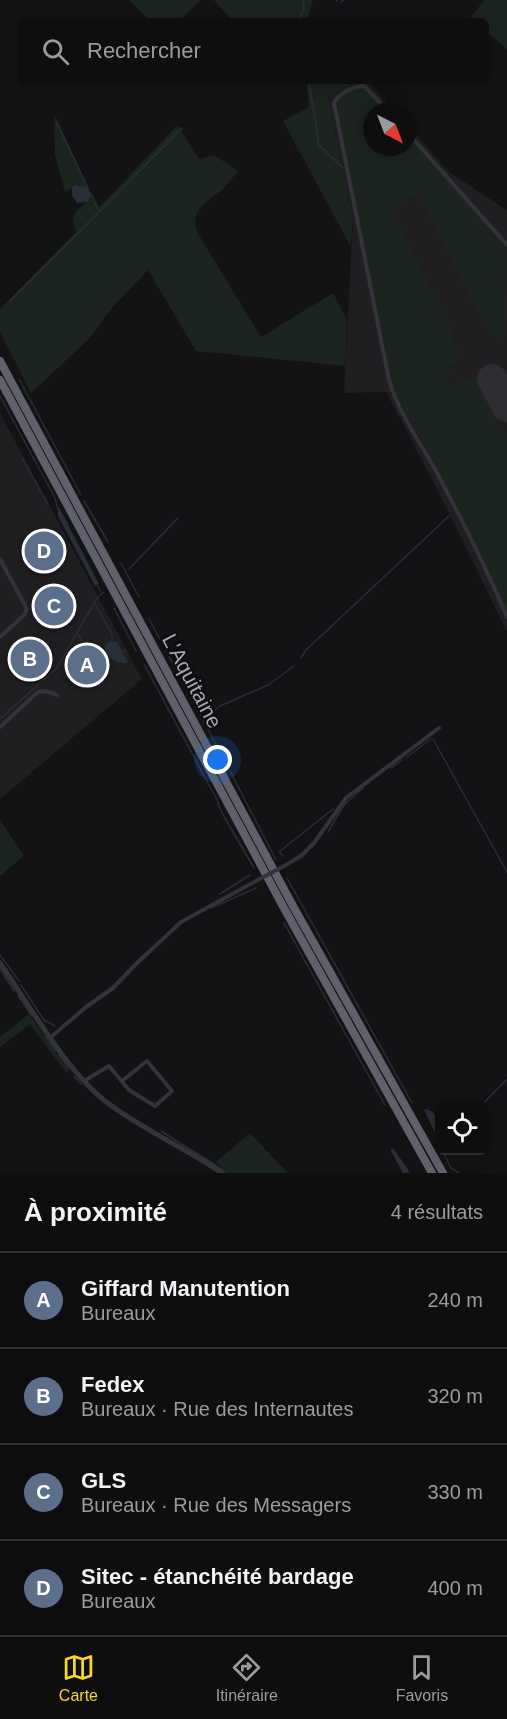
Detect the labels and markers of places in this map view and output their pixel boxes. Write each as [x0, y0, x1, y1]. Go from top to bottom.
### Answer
pin: D [24, 528, 63, 574]
pin: C [34, 584, 74, 628]
pin: B [10, 636, 50, 682]
pin: A [68, 642, 106, 688]

